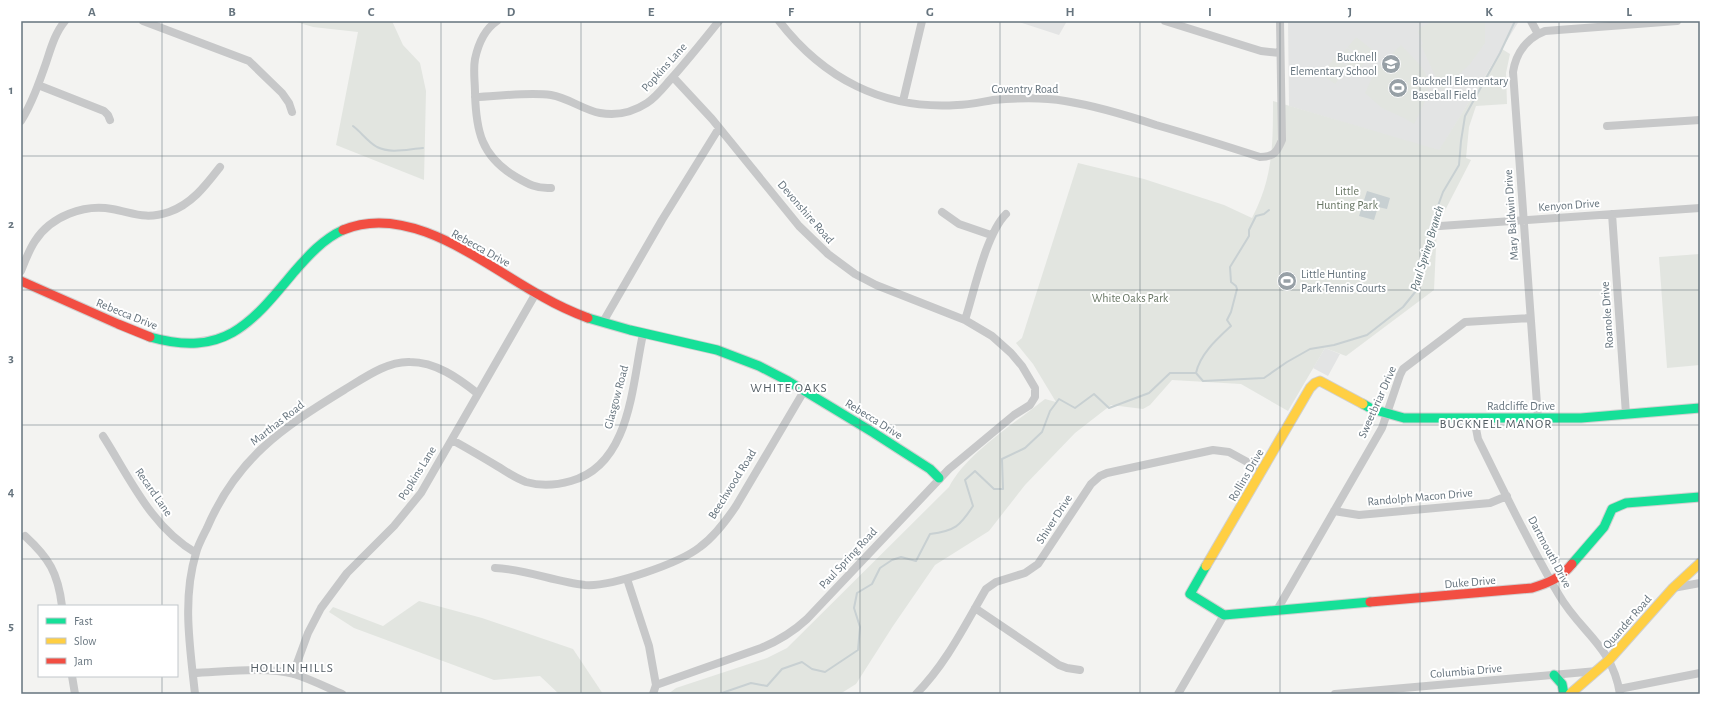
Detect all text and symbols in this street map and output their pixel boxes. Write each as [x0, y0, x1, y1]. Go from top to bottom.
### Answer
text: A [88, 6, 96, 19]
text: B [228, 6, 236, 19]
text: C [368, 6, 375, 19]
text: D [507, 6, 516, 19]
text: E [648, 6, 655, 19]
text: F [788, 6, 795, 19]
text: G [926, 6, 934, 19]
text: H [1065, 6, 1075, 19]
text: I [1208, 6, 1212, 19]
text: J [1348, 6, 1352, 19]
text: K [1485, 6, 1493, 19]
text: L [1626, 6, 1632, 19]
street label: Popkins Lane [639, 40, 689, 94]
place label: Bucknell Elementary School [1290, 51, 1377, 78]
school or university icon: Bucknell Elementary School [1380, 53, 1402, 75]
place label: Bucknell Elementary Baseball Field [1412, 75, 1508, 101]
sports icon: Bucknell Elementary Baseball Field [1387, 77, 1409, 99]
street label: Coventry Road [991, 83, 1059, 96]
text: 1 [9, 84, 13, 97]
street label: Mary Baldwin Drive [1502, 169, 1521, 261]
street label: Devonshire Road [776, 178, 836, 246]
park label: Little Hunting Park [1316, 185, 1378, 211]
street label: Kenyon Drive [1538, 197, 1600, 214]
water label: Paul Spring Branch [1408, 204, 1447, 293]
text: 2 [8, 218, 14, 231]
street label: Rebecca Drive [450, 227, 512, 269]
place label: Little Hunting Park Tennis Courts [1301, 268, 1386, 294]
sports icon: Little Hunting Park Tennis Courts [1276, 270, 1298, 292]
street label: Roanoke Drive [1599, 281, 1615, 349]
park label: White Oaks Park [1092, 292, 1169, 304]
street label: Rebecca Drive [95, 296, 159, 332]
text: 3 [8, 352, 14, 365]
street label: Glasgow Road [602, 364, 630, 430]
street label: Sweetbriar Drive [1356, 364, 1398, 440]
district label: WHITE OAKS [750, 382, 828, 395]
street label: Rebecca Drive [843, 397, 905, 441]
street label: Marthas Road [248, 398, 306, 448]
street label: Radcliffe Drive [1487, 400, 1555, 412]
district label: BUCKNELL MANOR [1440, 418, 1553, 431]
street label: Popkins Lane [396, 444, 438, 502]
street label: Beechwood Road [706, 447, 758, 521]
street label: Rollins Drive [1226, 447, 1266, 503]
street label: Recard Lane [133, 466, 175, 518]
text: 4 [8, 486, 15, 499]
street label: Randolph Macon Drive [1367, 486, 1473, 508]
street label: Shiver Drive [1034, 492, 1074, 546]
street label: Dartmouth Drive [1526, 514, 1574, 590]
street label: Paul Spring Road [817, 525, 879, 591]
street label: Duke Drive [1444, 574, 1496, 590]
street label: Quander Road [1601, 593, 1654, 652]
legend [38, 605, 178, 677]
text: Fast [74, 615, 93, 627]
text: 5 [8, 620, 14, 633]
text: Slow [74, 635, 96, 647]
text: Jam [74, 655, 93, 667]
district label: HOLLIN HILLS [250, 662, 334, 675]
street label: Columbia Drive [1430, 662, 1502, 680]

